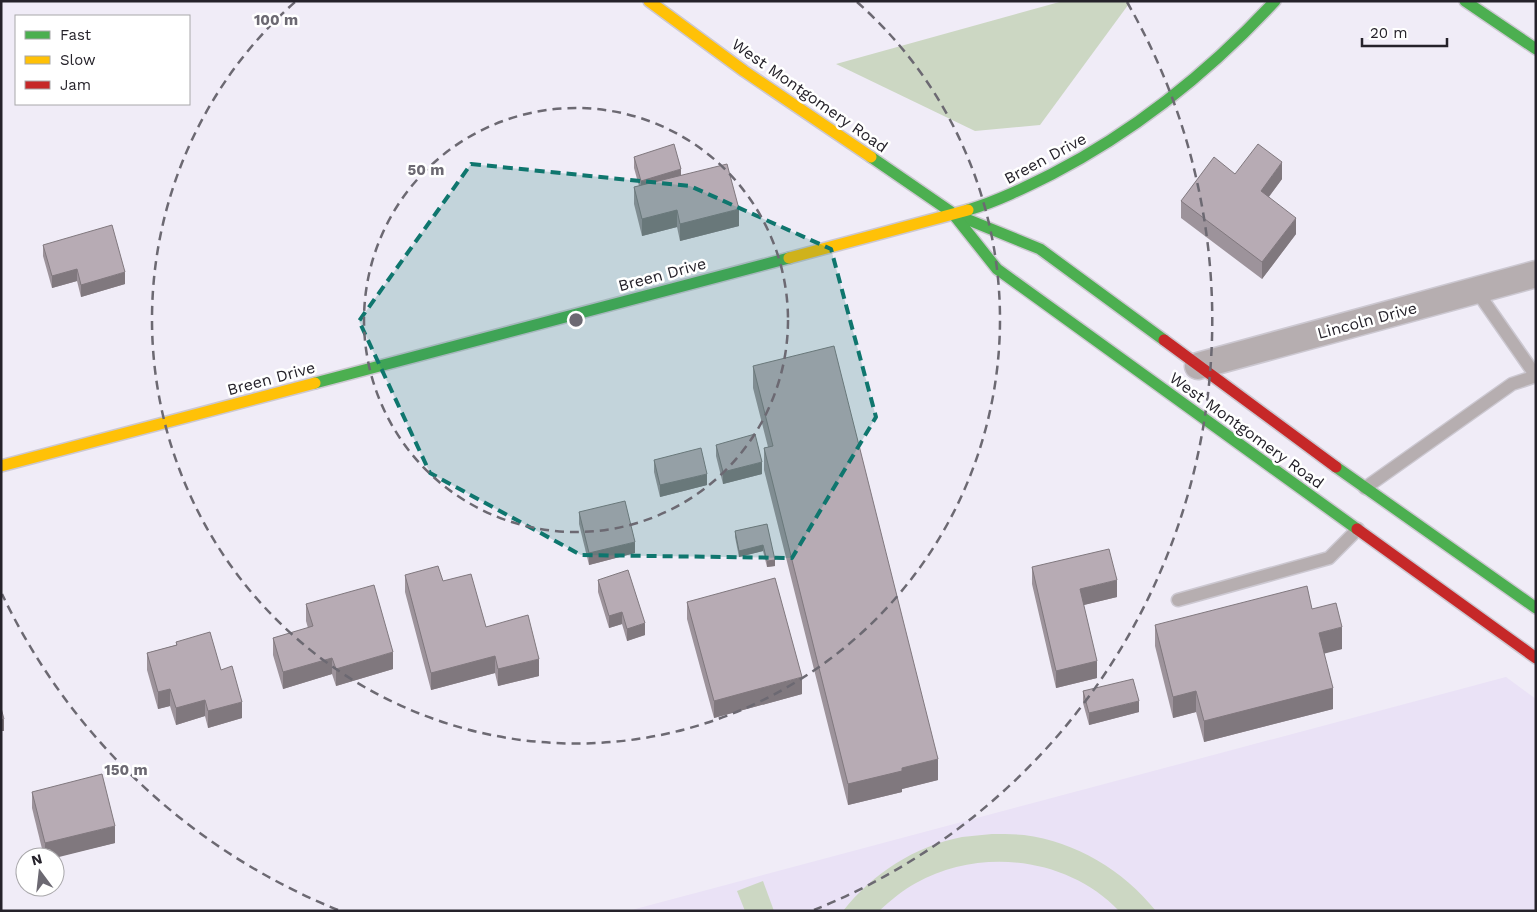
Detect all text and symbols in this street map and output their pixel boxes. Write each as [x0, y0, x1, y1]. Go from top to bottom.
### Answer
text: 100 m [254, 11, 298, 29]
legend [15, 15, 190, 105]
scale bar [1362, 15, 1447, 47]
text: 20 m [1370, 24, 1408, 42]
text: Fast [60, 26, 92, 44]
street label: West Montgomery Road [728, 34, 891, 156]
text: Slow [60, 51, 96, 69]
text: Jam [60, 76, 91, 94]
street label: Breen Drive [1001, 129, 1090, 188]
text: 50 m [408, 161, 444, 179]
street label: Breen Drive [616, 254, 708, 295]
street label: Lincoln Drive [1315, 298, 1419, 343]
centre of rings [567, 311, 585, 329]
street label: Breen Drive [225, 358, 317, 399]
street label: West Montgomery Road [1166, 368, 1327, 493]
text: 150 m [104, 761, 148, 779]
north arrow [15, 847, 65, 897]
text: N [30, 850, 44, 869]

